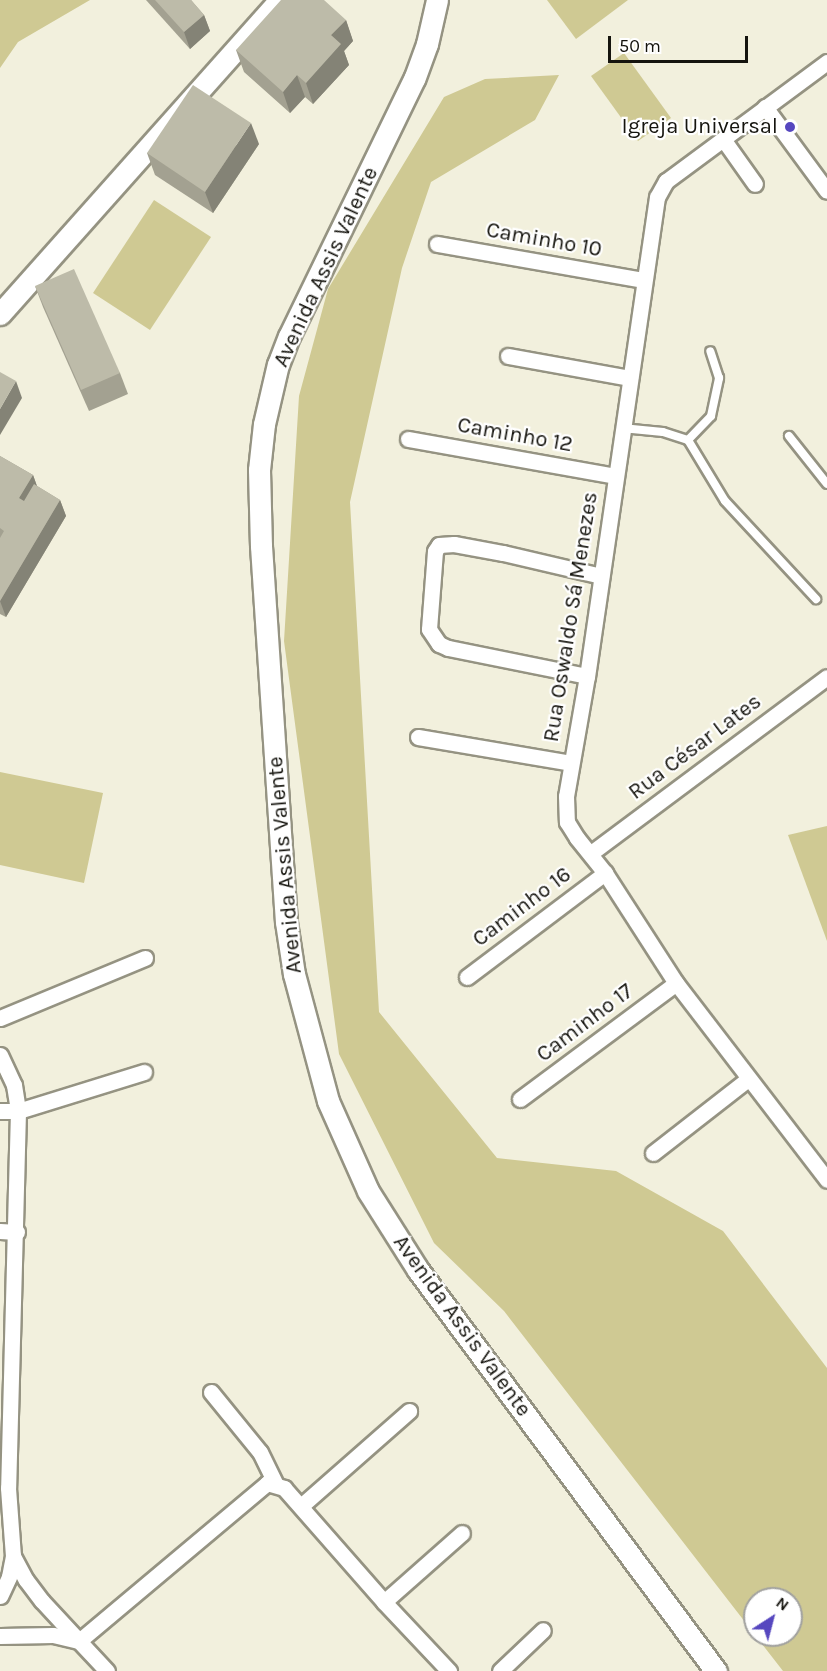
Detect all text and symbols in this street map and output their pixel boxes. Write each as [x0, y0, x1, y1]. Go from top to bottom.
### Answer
scale bar [611, 24, 750, 62]
text: 50 m [619, 35, 661, 57]
place label: Igreja Universal [622, 114, 778, 140]
marker: Igreja Universal [783, 120, 797, 134]
street label: Avenida Assis Valente [268, 163, 384, 371]
street label: Caminho 10 [484, 217, 604, 263]
street label: Caminho 12 [455, 412, 575, 458]
street label: Rua Oswaldo Sá Menezes [538, 490, 604, 744]
street label: Rua César Lates [623, 689, 767, 805]
street label: Avenida Assis Valente [262, 755, 308, 975]
street label: Caminho 16 [468, 861, 576, 953]
street label: Caminho 17 [531, 978, 639, 1068]
street label: Avenida Assis Valente [387, 1230, 537, 1422]
north arrow [743, 1587, 803, 1647]
text: N [772, 1593, 793, 1615]

